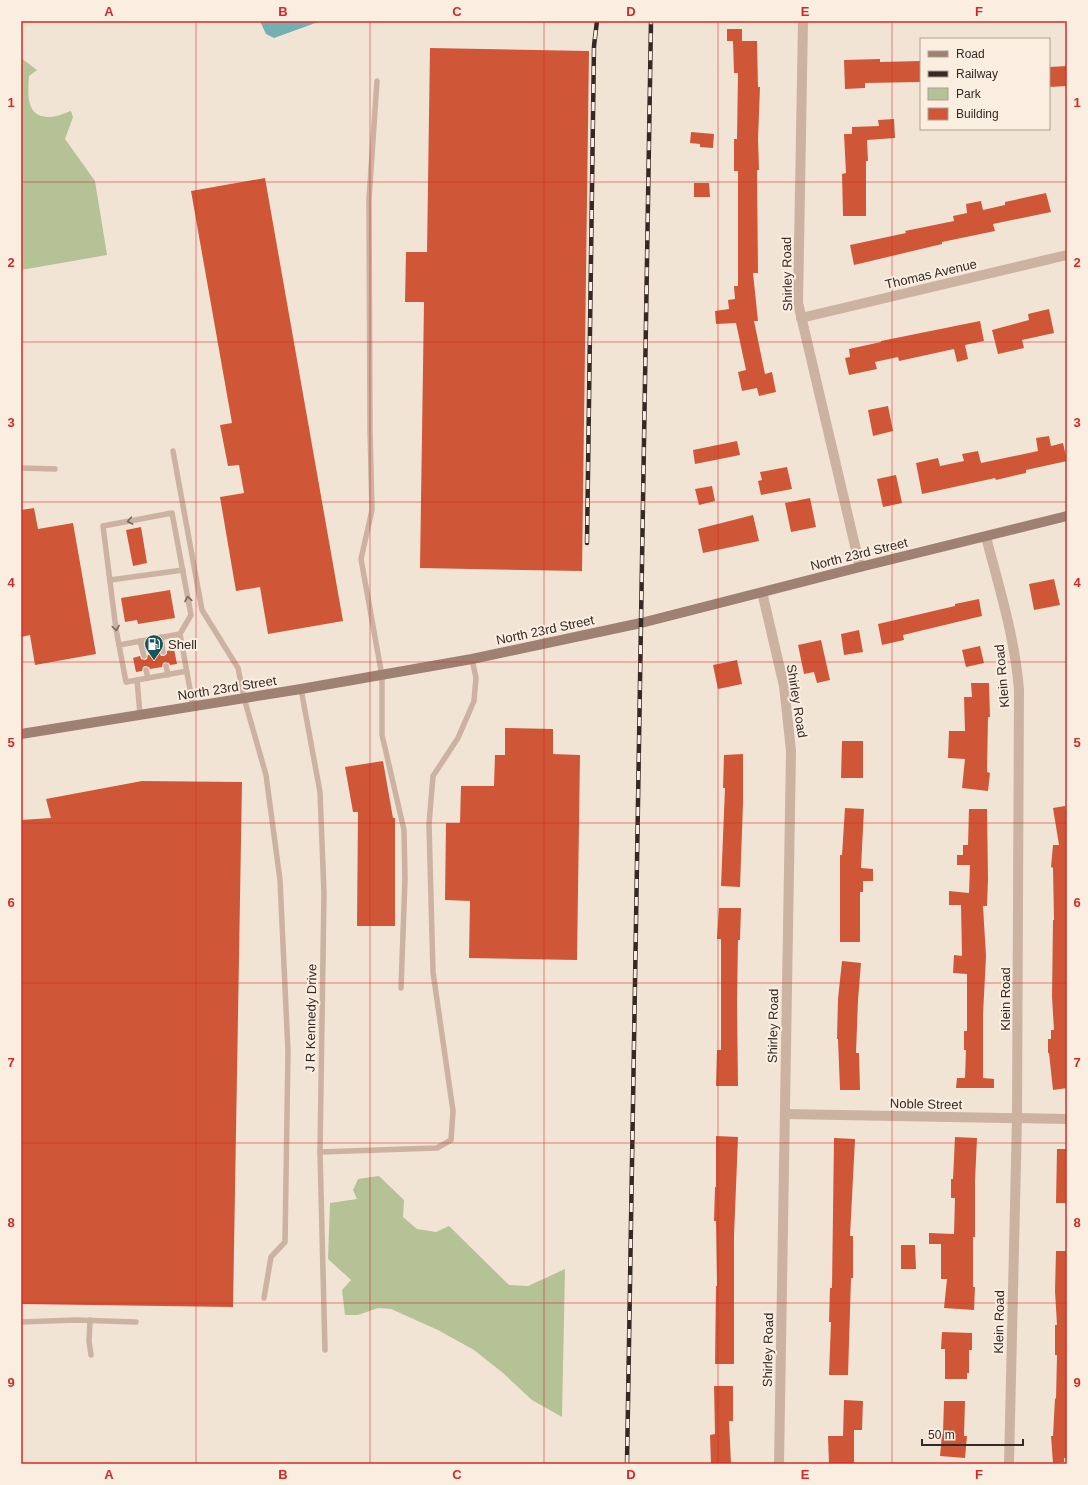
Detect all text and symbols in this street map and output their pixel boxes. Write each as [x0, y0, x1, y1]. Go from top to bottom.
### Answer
text: A [104, 4, 114, 19]
text: B [278, 4, 288, 19]
text: C [452, 4, 462, 19]
text: D [626, 4, 636, 19]
text: E [801, 4, 810, 19]
text: F [975, 4, 983, 19]
legend [920, 38, 1050, 130]
text: Road [956, 47, 985, 61]
text: Railway [956, 67, 998, 81]
text: Park [956, 87, 982, 101]
text: 1 [7, 95, 15, 110]
text: 1 [1073, 95, 1081, 110]
text: Building [956, 107, 999, 121]
street label: Shirley Road [779, 237, 795, 311]
text: 2 [7, 255, 15, 270]
text: 2 [1073, 255, 1081, 270]
street label: Thomas Avenue [884, 256, 978, 292]
text: 3 [7, 415, 15, 430]
text: 3 [1073, 415, 1081, 430]
one-way arrow [126, 516, 133, 525]
street label: North 23rd Street [809, 535, 910, 573]
text: 4 [7, 575, 15, 590]
text: 4 [1073, 575, 1081, 590]
one-way arrow [185, 595, 193, 602]
street label: North 23rd Street [495, 612, 596, 648]
one-way arrow [111, 625, 120, 631]
fuel station icon: Shell [143, 633, 165, 661]
place label: Shell [168, 637, 197, 652]
street label: Klein Road [992, 644, 1012, 708]
street label: Shirley Road [784, 663, 810, 739]
street label: North 23rd Street [177, 673, 278, 703]
text: 5 [7, 735, 15, 750]
text: 5 [1073, 735, 1081, 750]
text: 6 [7, 895, 15, 910]
text: 6 [1073, 895, 1081, 910]
street label: J R Kennedy Drive [303, 964, 319, 1072]
street label: Klein Road [998, 967, 1013, 1031]
street label: Shirley Road [765, 989, 781, 1063]
text: 7 [7, 1055, 15, 1070]
text: 7 [1073, 1055, 1081, 1070]
street label: Noble Street [890, 1096, 963, 1112]
text: 8 [7, 1215, 15, 1230]
text: 8 [1073, 1215, 1081, 1230]
street label: Klein Road [991, 1290, 1007, 1354]
street label: Shirley Road [760, 1313, 776, 1387]
text: 9 [7, 1375, 15, 1390]
text: 9 [1073, 1375, 1081, 1390]
scale bar [922, 1421, 1023, 1447]
text: 50 m [928, 1428, 955, 1442]
text: A [104, 1467, 114, 1482]
text: B [278, 1467, 288, 1482]
text: C [452, 1467, 462, 1482]
text: D [626, 1467, 636, 1482]
text: E [801, 1467, 810, 1482]
text: F [975, 1467, 983, 1482]

